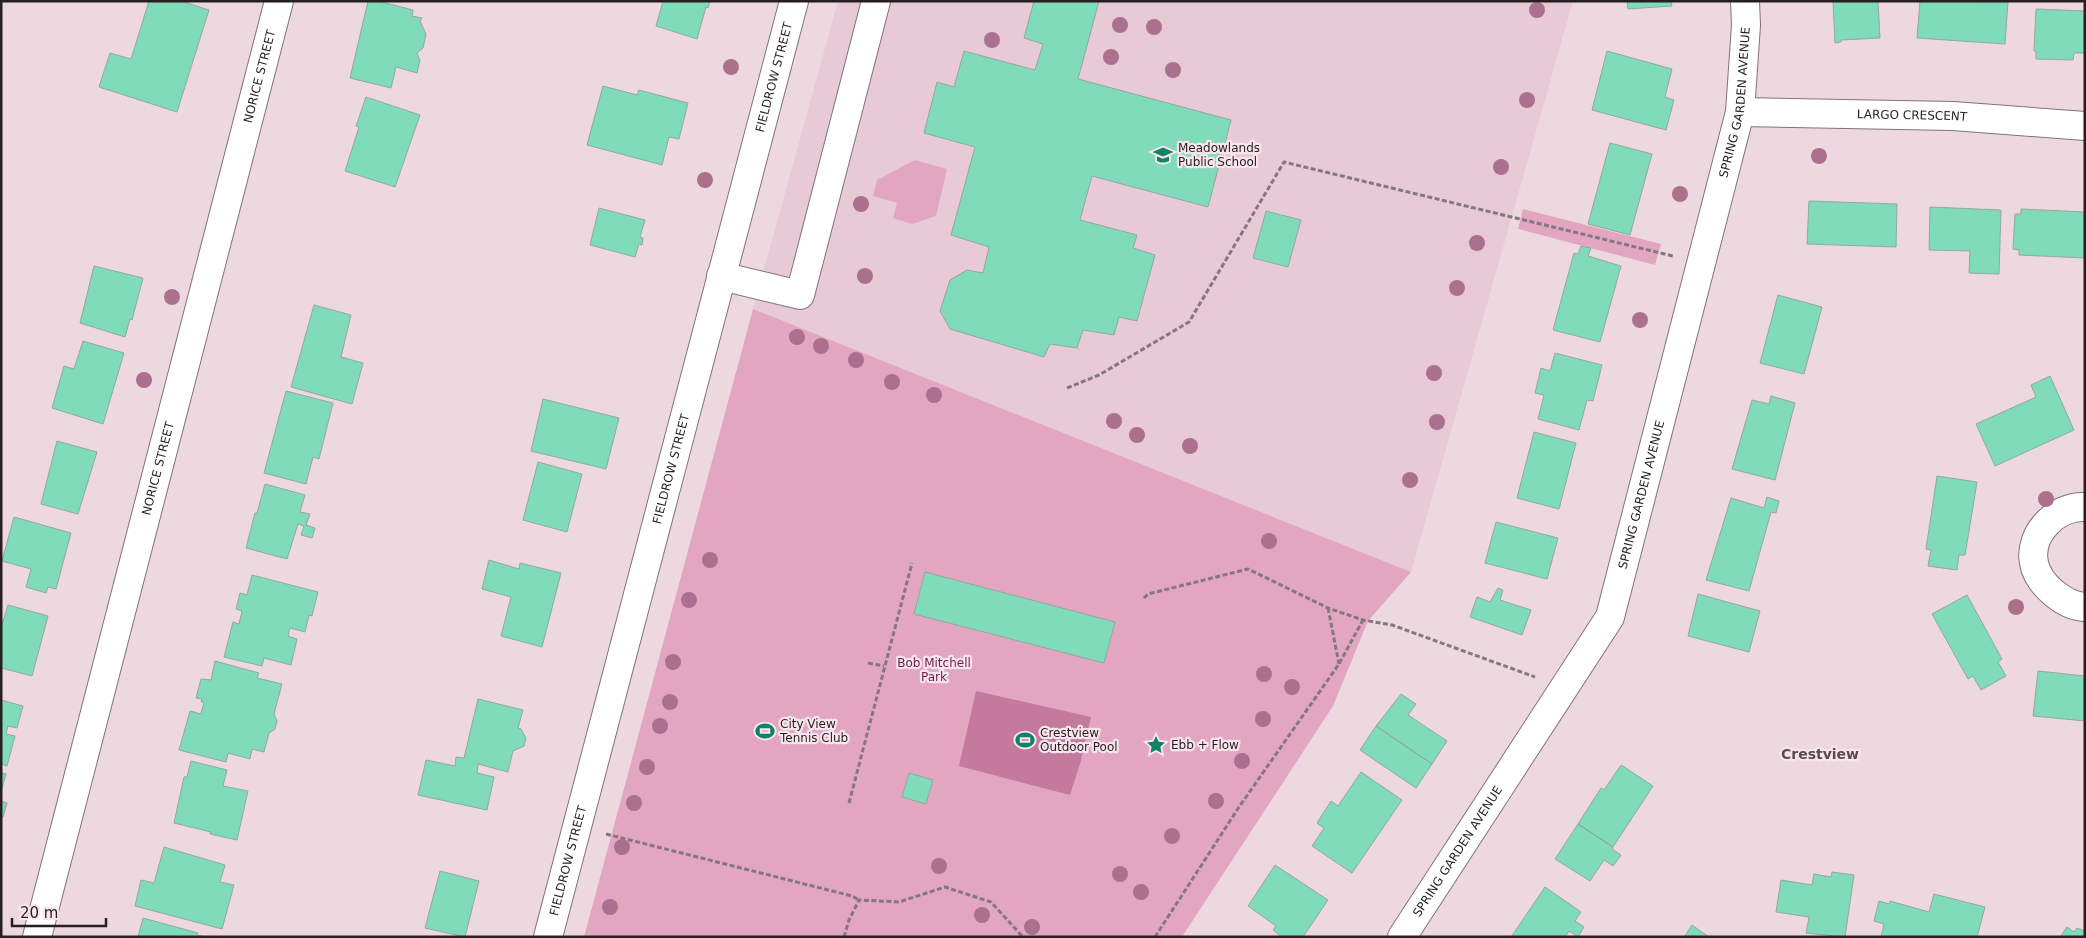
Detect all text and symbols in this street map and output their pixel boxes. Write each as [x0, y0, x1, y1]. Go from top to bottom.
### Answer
street label: FIELDROW STREET [753, 20, 795, 134]
street label: SPRING GARDEN AVENUE [1716, 26, 1753, 179]
street label: NORICE STREET [241, 27, 278, 125]
street label: LARGO CRESCENT [1857, 107, 1968, 124]
place label: Meadowlands Public School [1178, 141, 1260, 169]
school or university icon: Meadowlands Public School [1152, 144, 1174, 166]
street label: FIELDROW STREET [650, 412, 692, 525]
street label: SPRING GARDEN AVENUE [1616, 419, 1667, 571]
street label: NORICE STREET [139, 420, 177, 517]
park label: Bob Mitchell Park [897, 656, 971, 684]
place label: City View Tennis Club [779, 717, 848, 745]
sports icon: City View Tennis Club [754, 720, 776, 742]
place label: Crestview Outdoor Pool [1040, 726, 1118, 754]
sports icon: Crestview Outdoor Pool [1014, 729, 1036, 751]
place icon: Ebb + Flow [1145, 734, 1167, 756]
place label: Ebb + Flow [1171, 738, 1239, 752]
district label: Crestview [1781, 746, 1859, 762]
street label: SPRING GARDEN AVENUE [1410, 783, 1505, 919]
street label: FIELDROW STREET [547, 803, 589, 917]
scale bar [12, 896, 106, 928]
text: 20 m [20, 904, 58, 922]

